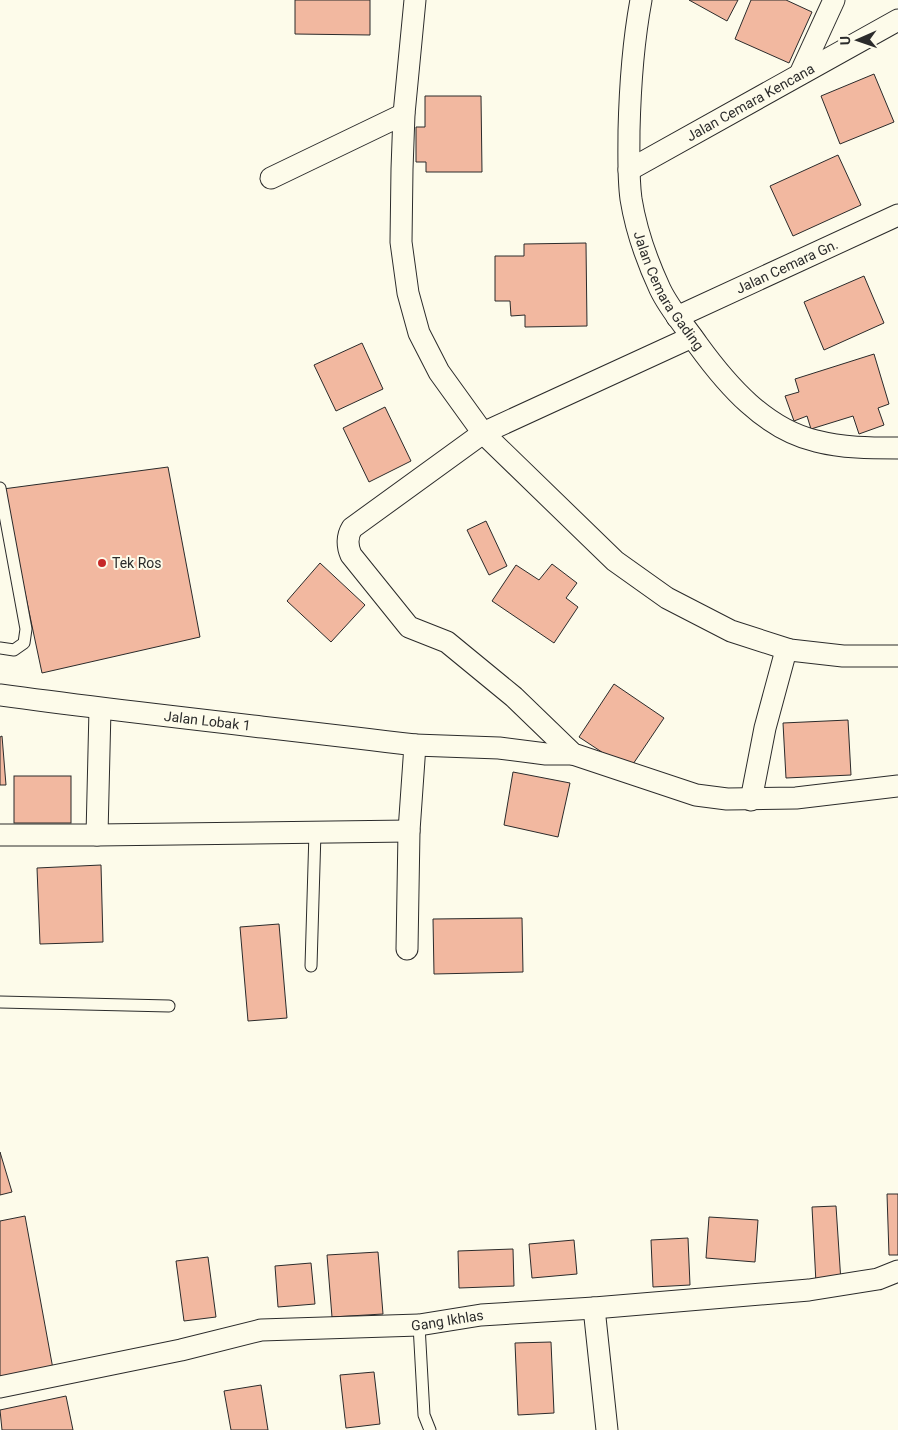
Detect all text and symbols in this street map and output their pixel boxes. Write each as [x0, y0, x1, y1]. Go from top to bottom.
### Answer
north arrow [833, 15, 883, 65]
text: U [837, 36, 853, 45]
street label: Jalan Cemara Kencana [684, 60, 817, 144]
street label: Jalan Cemara Gading [631, 229, 707, 353]
street label: Jalan Cemara Gn. [733, 236, 840, 297]
place label: Tek Ros [112, 555, 162, 571]
marker: Tek Ros [96, 557, 108, 569]
street label: Jalan Lobak 1 [163, 708, 251, 734]
street label: Gang Ikhlas [411, 1307, 485, 1333]

